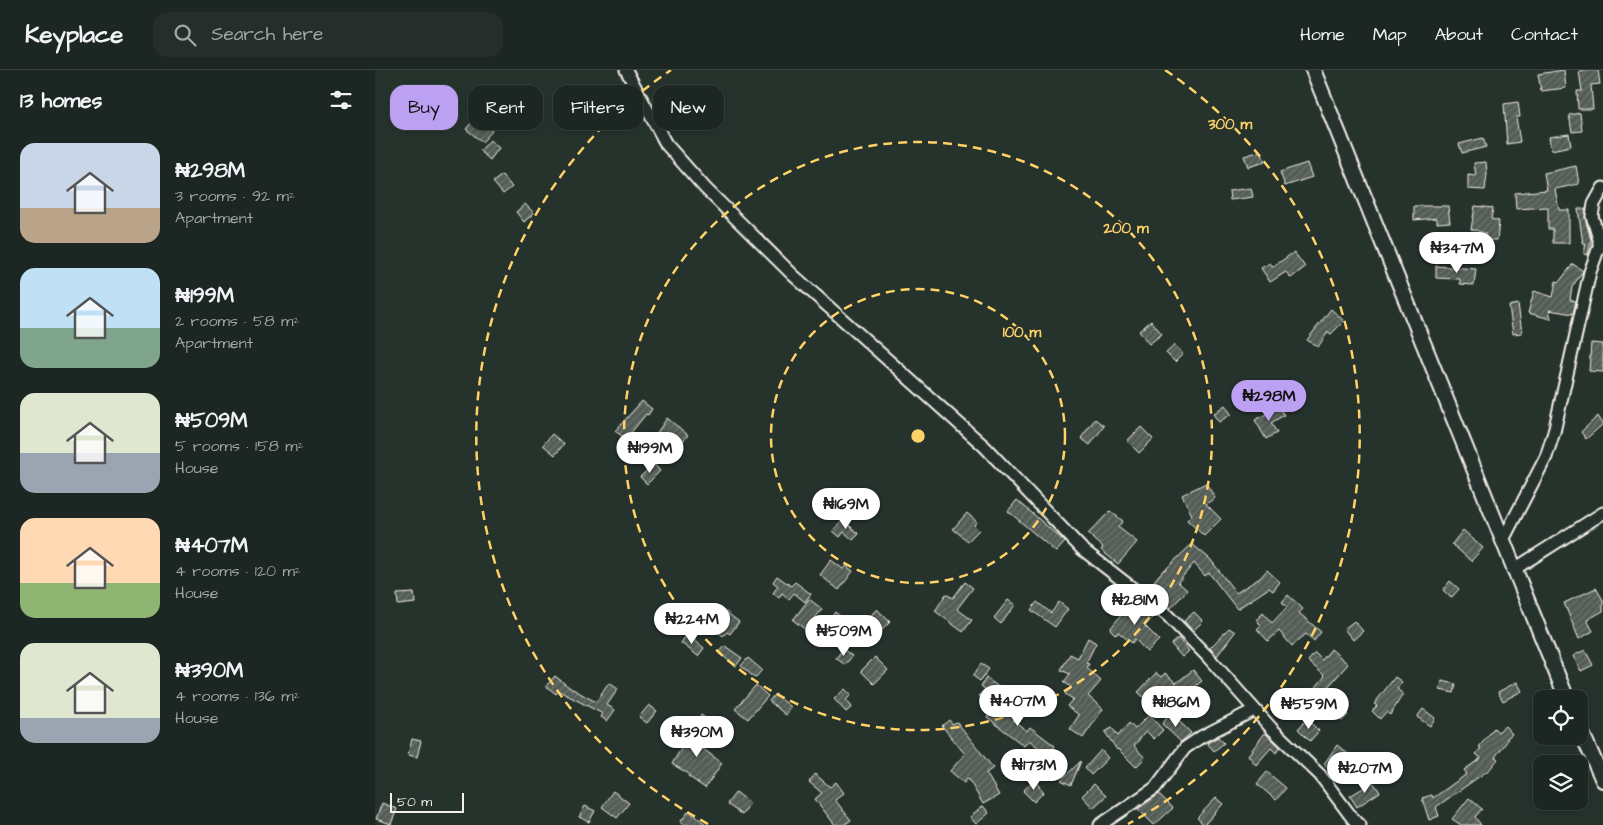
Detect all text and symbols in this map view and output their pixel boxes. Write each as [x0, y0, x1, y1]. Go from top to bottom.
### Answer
search box [153, 12, 503, 57]
text: Keyplace [25, 18, 123, 52]
icon: search [171, 21, 199, 49]
text: Search here [211, 21, 323, 48]
text: Home [1300, 22, 1345, 47]
text: Map [1373, 22, 1407, 47]
text: About [1435, 22, 1483, 47]
text: Contact [1511, 22, 1578, 47]
chip: Buy [390, 85, 458, 130]
chip: Rent [468, 85, 543, 130]
chip: Filters [553, 85, 643, 130]
chip: New [653, 85, 724, 130]
text: 13 homes [20, 86, 102, 115]
icon: filters [327, 86, 355, 114]
text: 300 m [1207, 114, 1252, 135]
text: ₦298M [175, 156, 245, 185]
icon: home [60, 163, 120, 223]
text: 3 rooms · 92 m² [175, 185, 295, 207]
text: Apartment [175, 207, 253, 229]
text: 200 m [1102, 218, 1149, 239]
pin: ₦347M [1422, 232, 1492, 274]
text: ₦347M [1430, 237, 1484, 259]
text: ₦199M [175, 281, 234, 310]
icon: home [60, 288, 120, 348]
text: 2 rooms · 58 m² [175, 310, 300, 332]
text: 100 m [1003, 322, 1042, 343]
text: Apartment [175, 332, 253, 354]
pin: ₦298M [1234, 380, 1304, 422]
text: ₦298M [1242, 385, 1296, 407]
text: ₦509M [175, 406, 248, 435]
icon: home [60, 413, 120, 473]
centre of rings [909, 427, 927, 445]
pin: ₦199M [615, 432, 685, 474]
text: 5 rooms · 158 m² [175, 435, 304, 457]
text: ₦199M [627, 437, 673, 459]
text: House [175, 457, 219, 479]
pin: ₦169M [811, 488, 881, 530]
text: ₦169M [823, 493, 869, 515]
text: ₦407M [175, 531, 248, 560]
icon: home [60, 538, 120, 598]
text: 4 rooms · 120 m² [175, 560, 301, 582]
text: House [175, 582, 219, 604]
pin: ₦281M [1100, 584, 1170, 626]
text: ₦281M [1112, 589, 1158, 611]
pin: ₦224M [657, 602, 727, 645]
text: ₦224M [665, 608, 719, 630]
pin: ₦509M [809, 614, 879, 657]
text: ₦509M [816, 620, 872, 642]
text: ₦390M [175, 656, 243, 685]
icon: home [60, 663, 120, 723]
pin: ₦407M [983, 684, 1053, 727]
text: 4 rooms · 136 m² [175, 685, 300, 707]
pin: ₦186M [1141, 686, 1211, 728]
pin: ₦559M [1274, 688, 1344, 730]
text: ₦407M [990, 690, 1046, 712]
map controls [1533, 690, 1588, 810]
button: locate [1533, 690, 1588, 745]
text: ₦186M [1152, 691, 1200, 713]
text: ₦559M [1281, 693, 1337, 715]
text: House [175, 707, 219, 729]
pin: ₦390M [662, 716, 732, 758]
text: ₦390M [671, 721, 723, 743]
pin: ₦173M [999, 748, 1069, 791]
pin: ₦207M [1330, 752, 1400, 794]
text: ₦173M [1012, 754, 1056, 776]
button: layers [1533, 755, 1588, 810]
text: ₦207M [1338, 757, 1392, 779]
scale bar [390, 790, 464, 813]
text: 50 m [397, 792, 432, 812]

